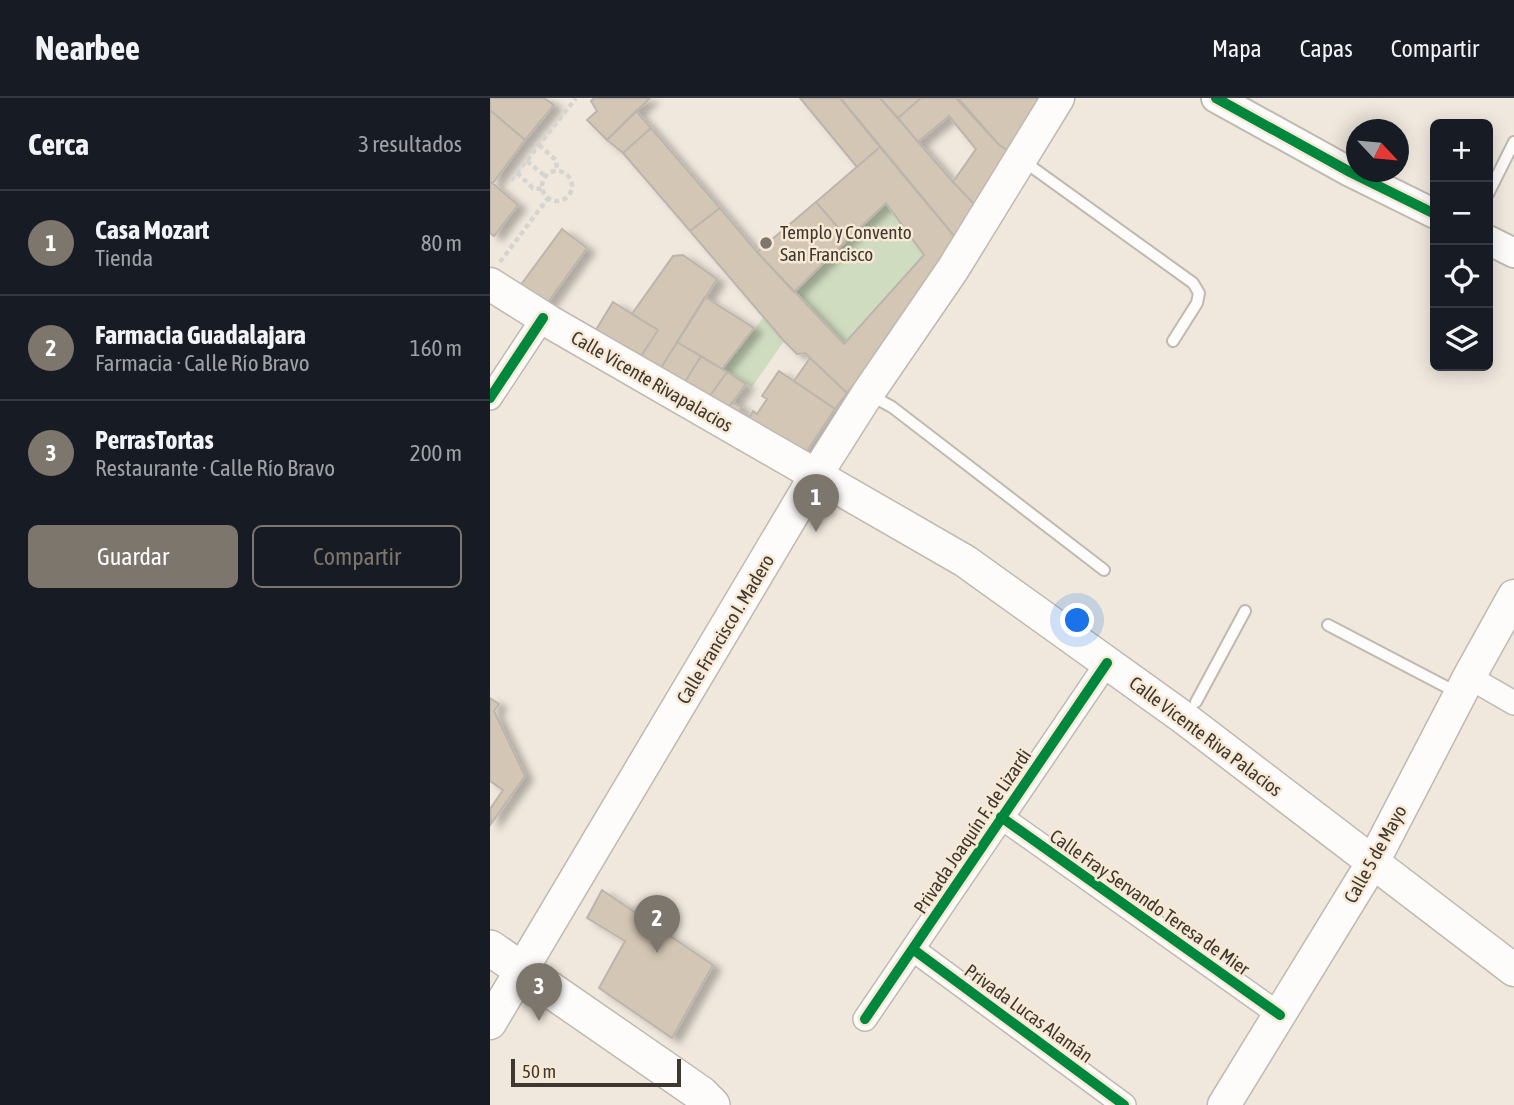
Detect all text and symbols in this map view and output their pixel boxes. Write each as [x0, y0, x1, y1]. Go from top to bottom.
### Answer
text: Nearbee [35, 29, 140, 67]
text: Mapa [1212, 35, 1262, 62]
text: Capas [1300, 35, 1353, 62]
text: Compartir [1391, 35, 1479, 62]
north arrow [1346, 119, 1409, 182]
map controls [1430, 119, 1493, 371]
button: + [1430, 119, 1493, 182]
text: Cerca [28, 127, 89, 161]
text: 3 resultados [358, 131, 462, 157]
button: − [1430, 182, 1493, 245]
text: Casa Mozart [95, 215, 209, 245]
place label: Templo y Convento San Francisco [780, 221, 912, 265]
text: 1 [46, 230, 56, 256]
text: 80 m [421, 230, 462, 256]
marker: Templo y Convento San Francisco [758, 235, 774, 251]
text: Tienda [95, 245, 153, 271]
button: locate [1430, 245, 1493, 308]
button: layers [1430, 308, 1493, 371]
text: Farmacia Guadalajara [95, 320, 306, 350]
street label: Calle Vicente Rivapalacios [567, 326, 737, 436]
text: 2 [46, 335, 56, 361]
text: 160 m [410, 335, 462, 361]
text: Farmacia · Calle Río Bravo [95, 350, 310, 376]
text: PerrasTortas [95, 425, 214, 455]
text: 3 [46, 440, 56, 466]
text: 200 m [410, 440, 462, 466]
text: Restaurante · Calle Río Bravo [95, 455, 335, 481]
pin: 1 [793, 474, 839, 532]
button: Guardar [28, 525, 238, 588]
button: Compartir [252, 525, 462, 588]
street label: Calle Francisco I. Madero [672, 550, 778, 708]
your location [1060, 603, 1094, 637]
street label: Calle Vicente Riva Palacios [1125, 671, 1287, 801]
street label: Privada Joaquín F. de Lizardi [909, 745, 1035, 917]
street label: Calle 5 de Mayo [1339, 801, 1411, 907]
street label: Calle Fray Servando Teresa de Mier [1046, 825, 1254, 980]
pin: 2 [634, 895, 680, 953]
street label: Privada Lucas Alamán [961, 959, 1097, 1067]
pin: 3 [516, 963, 562, 1021]
scale bar [511, 1056, 681, 1088]
text: 50 m [522, 1060, 556, 1082]

